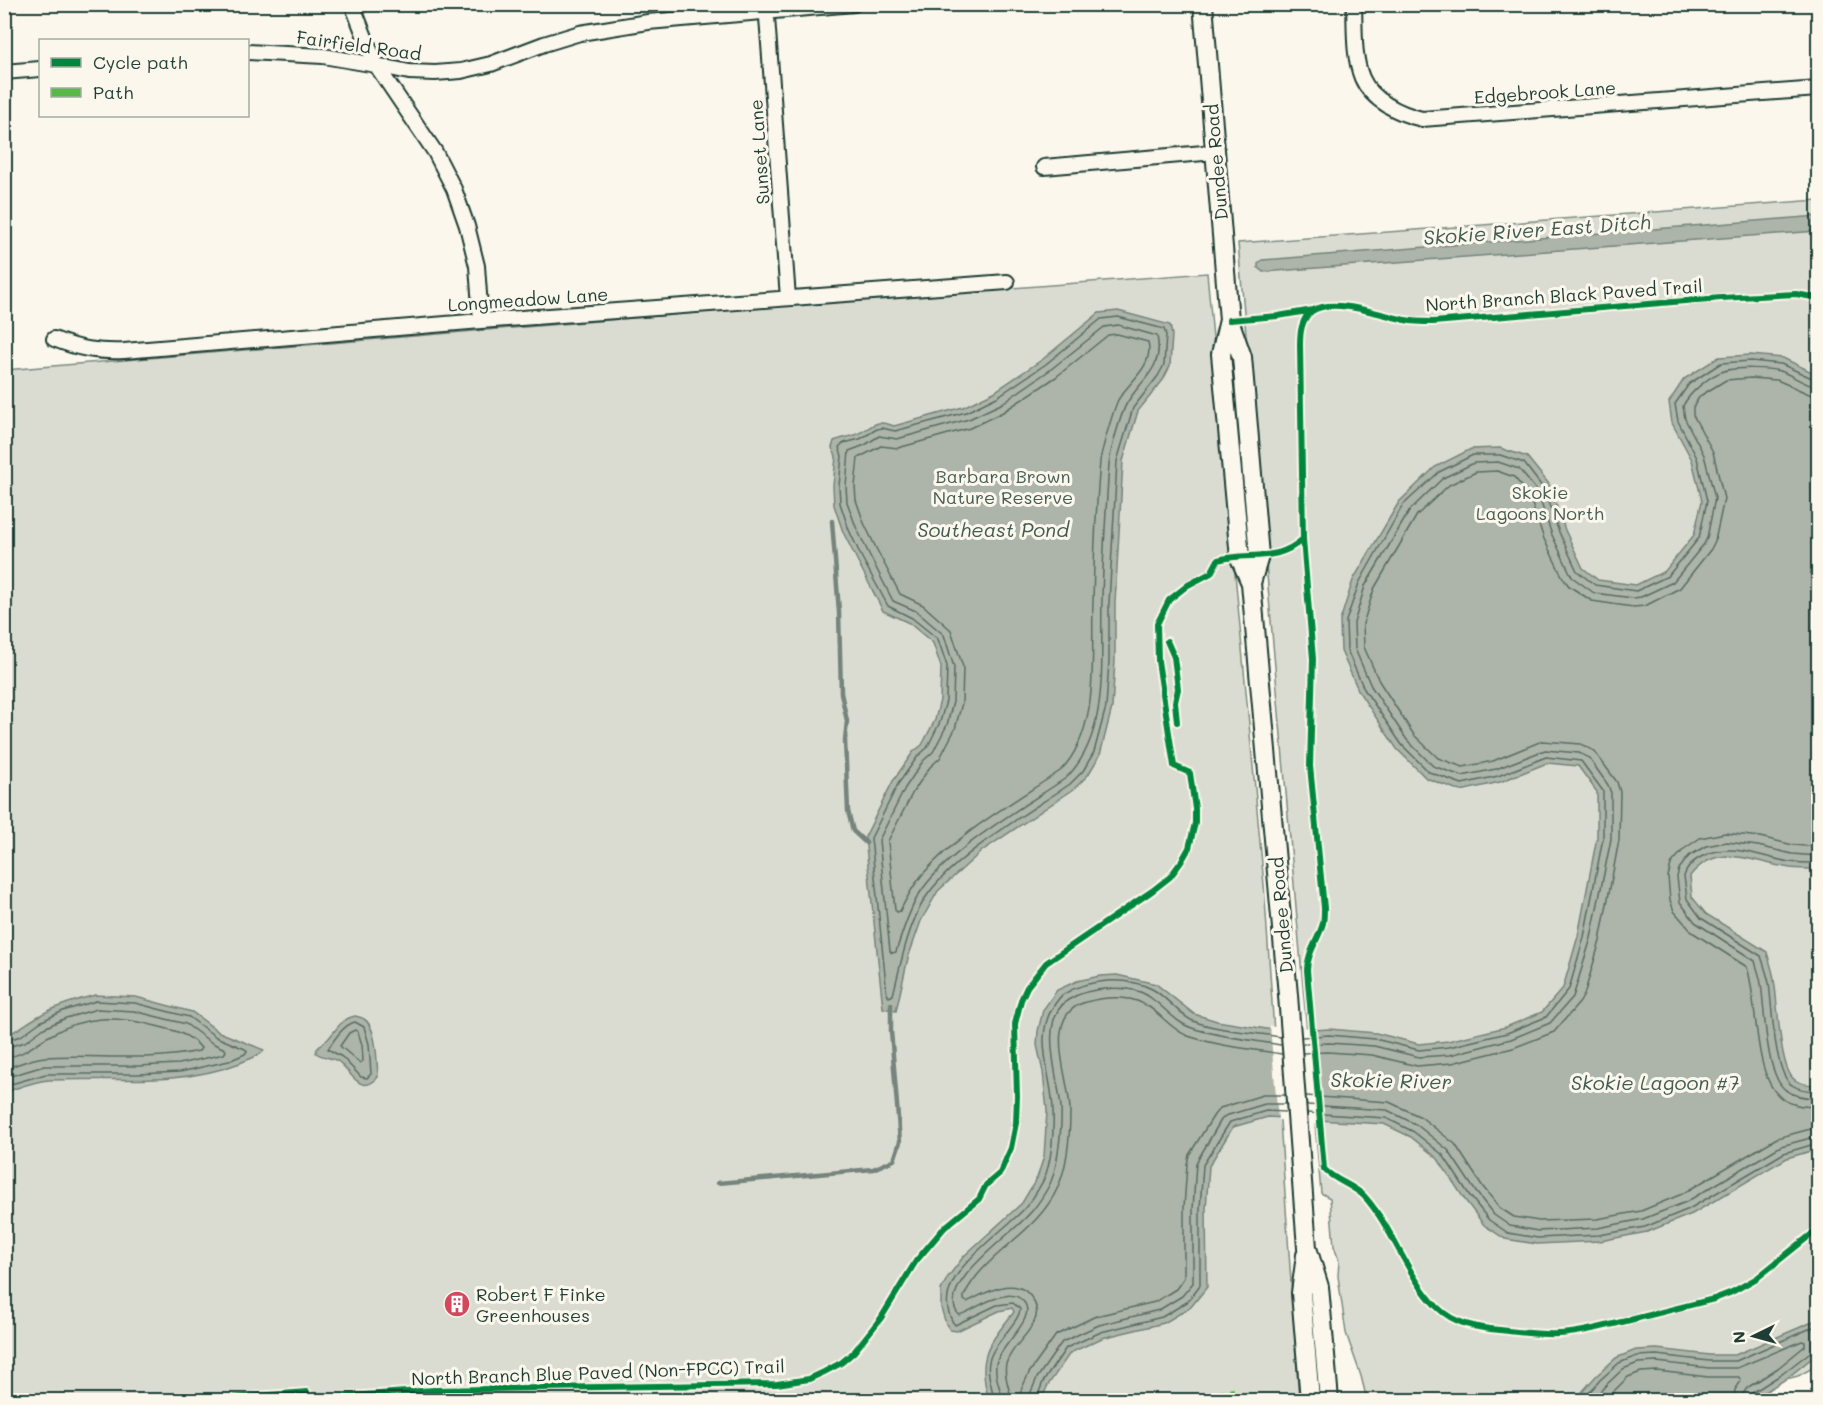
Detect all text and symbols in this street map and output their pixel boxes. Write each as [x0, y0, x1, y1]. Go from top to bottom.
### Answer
street label: Fairfield Road [295, 24, 423, 66]
legend [39, 39, 249, 117]
text: Cycle path [93, 50, 188, 74]
street label: Edgebrook Lane [1473, 75, 1617, 109]
text: Path [93, 80, 133, 104]
street label: Sunset Lane [743, 99, 775, 205]
street label: Dundee Road [1199, 103, 1233, 221]
water label: Skokie River East Ditch [1422, 208, 1652, 250]
street label: North Branch Black Paved Trail [1425, 273, 1703, 317]
street label: Longmeadow Lane [447, 281, 609, 317]
park label: Barbara Brown Nature Reserve [933, 464, 1073, 509]
park label: Skokie Lagoons North [1476, 480, 1604, 525]
water label: Southeast Pond [917, 516, 1070, 542]
street label: Dundee Road [1264, 856, 1298, 974]
water label: Skokie River [1330, 1066, 1452, 1094]
water label: Skokie Lagoon #7 [1571, 1069, 1739, 1095]
place label: Robert F Finke Greenhouses [476, 1282, 606, 1327]
building icon: Robert F Finke Greenhouses [442, 1289, 472, 1319]
north arrow [1724, 1306, 1784, 1366]
text: N [1728, 1330, 1750, 1344]
street label: North Branch Blue Paved (Non-FPCC) Trail [411, 1353, 785, 1391]

